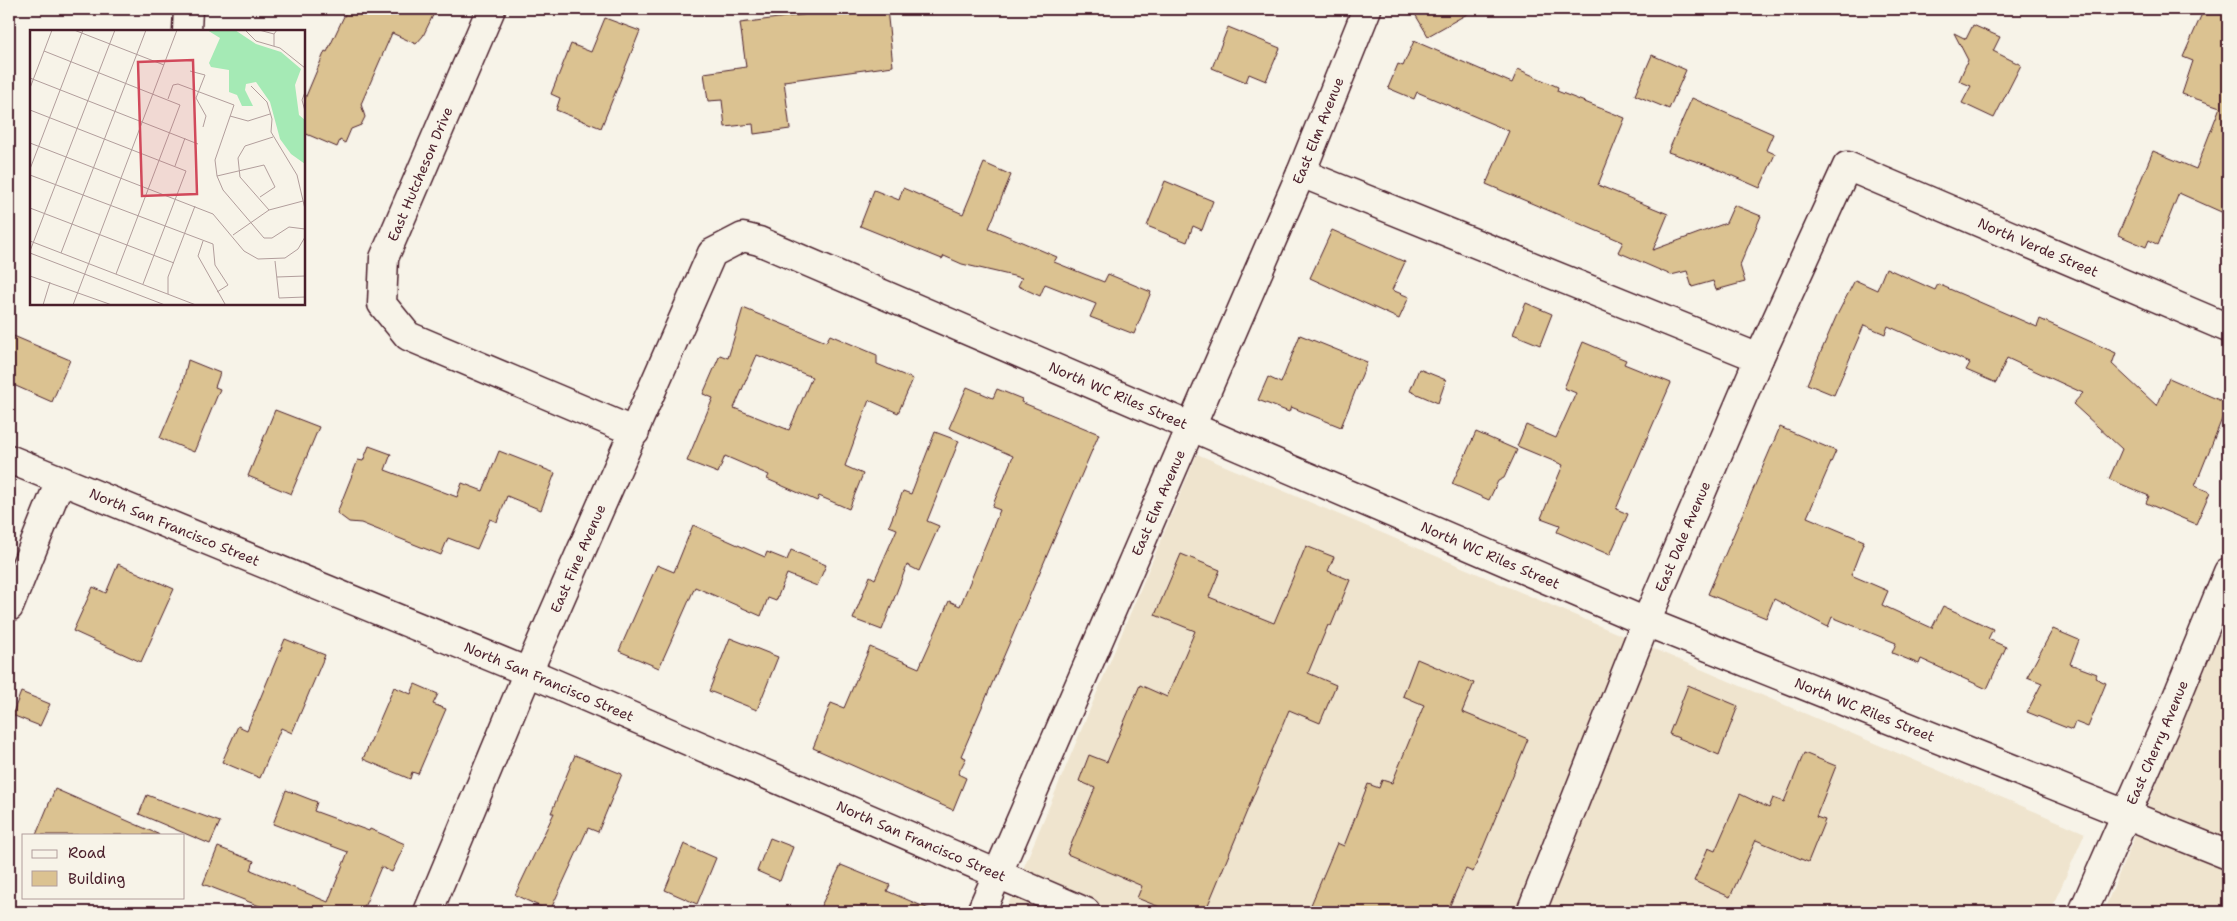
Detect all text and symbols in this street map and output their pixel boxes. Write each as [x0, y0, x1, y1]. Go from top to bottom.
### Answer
inset map [30, 30, 305, 305]
street label: East Elm Avenue [1288, 74, 1348, 187]
street label: East Hutcheson Drive [383, 104, 457, 244]
street label: North Verde Street [1975, 214, 2101, 281]
street label: North WC Riles Street [1046, 358, 1190, 433]
street label: East Elm Avenue [1127, 447, 1189, 559]
street label: East Dale Avenue [1651, 478, 1714, 595]
street label: North San Francisco Street [87, 484, 262, 570]
street label: East Fine Avenue [546, 501, 610, 616]
street label: North WC Riles Street [1418, 517, 1563, 593]
street label: North San Francisco Street [461, 638, 637, 725]
street label: North WC Riles Street [1792, 673, 1937, 746]
street label: East Cherry Avenue [2122, 677, 2192, 808]
street label: North San Francisco Street [834, 797, 1009, 885]
legend [22, 834, 185, 898]
text: Road [68, 843, 106, 863]
text: Building [68, 869, 125, 889]

